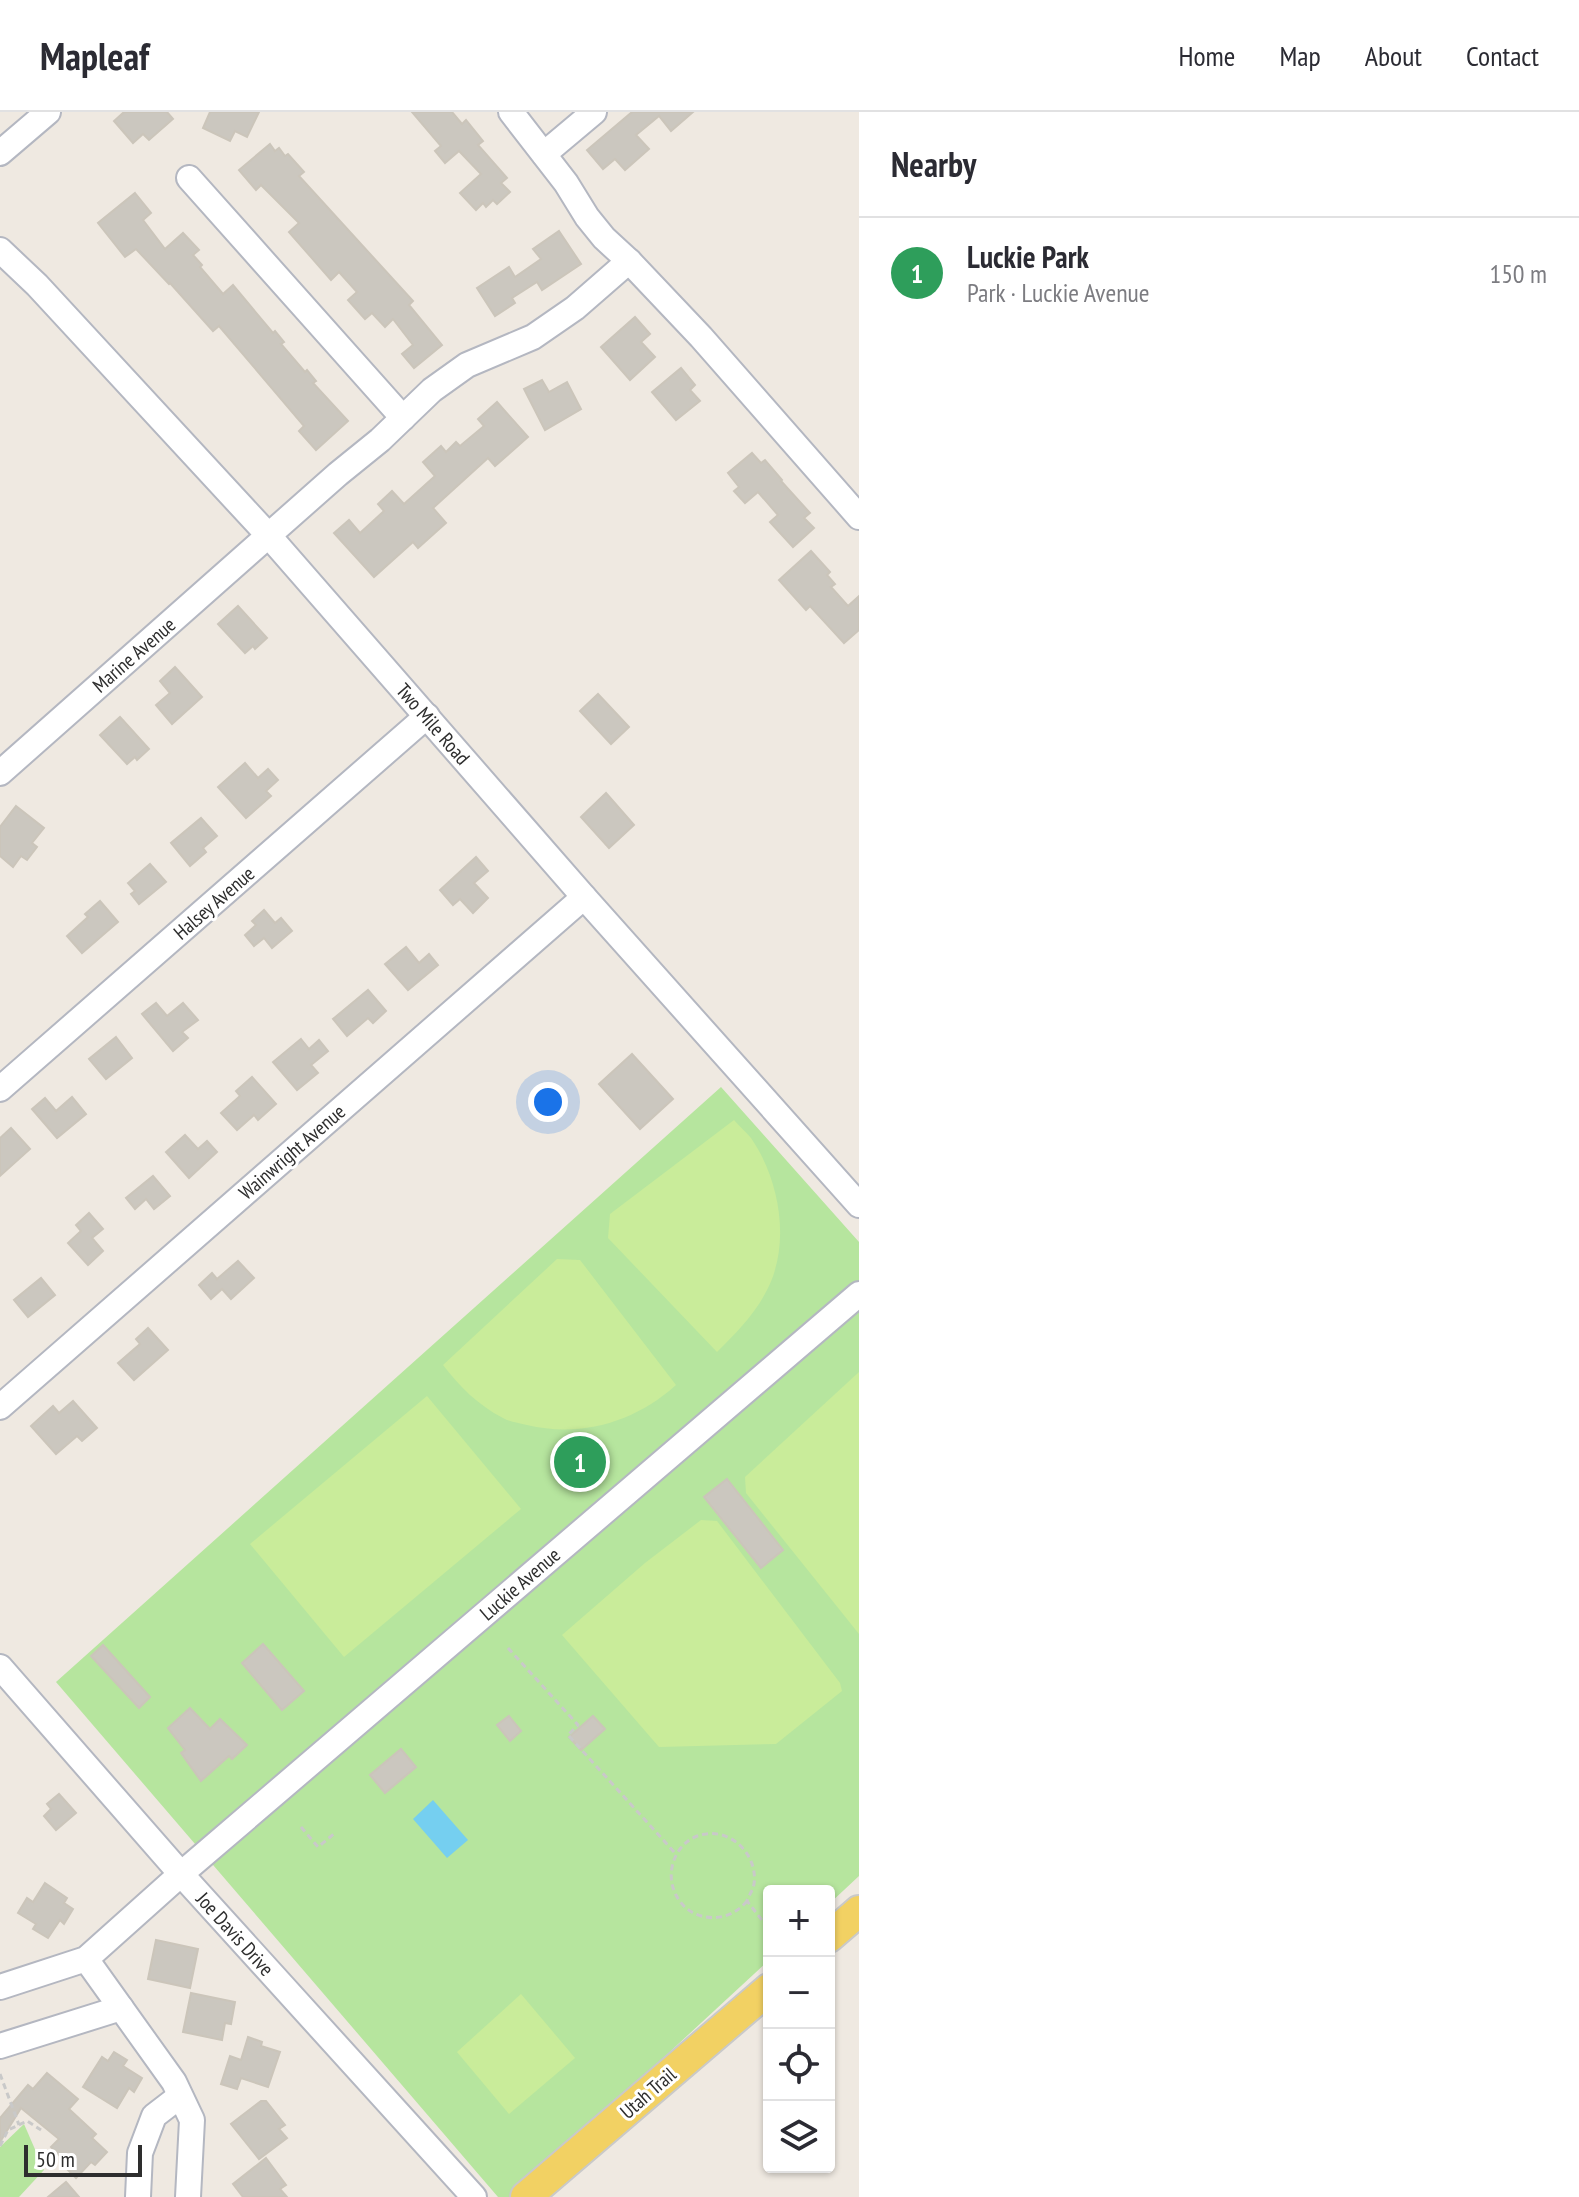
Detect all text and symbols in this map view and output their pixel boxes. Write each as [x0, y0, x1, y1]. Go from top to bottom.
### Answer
text: Mapleaf [40, 31, 149, 80]
text: Home [1179, 37, 1235, 74]
text: Map [1279, 37, 1321, 74]
text: About [1365, 37, 1422, 74]
text: Contact [1466, 37, 1539, 74]
text: Nearby [891, 142, 976, 186]
text: Luckie Park [967, 237, 1089, 276]
text: 1 [911, 257, 923, 290]
text: 150 m [1489, 257, 1547, 290]
text: Park · Luckie Avenue [967, 276, 1150, 309]
street label: Marine Avenue [87, 612, 181, 698]
street label: Two Mile Road [390, 678, 476, 770]
street label: Halsey Avenue [168, 861, 260, 945]
your location [528, 1082, 568, 1122]
street label: Wainwright Avenue [233, 1099, 351, 1205]
pin: 1 [554, 1432, 606, 1492]
street label: Luckie Avenue [474, 1542, 566, 1626]
map controls [763, 1885, 835, 2173]
button: + [763, 1885, 835, 1957]
street label: Joe Davis Drive [190, 1886, 279, 1981]
button: − [763, 1957, 835, 2029]
button: locate [763, 2029, 835, 2101]
street label: Utah Trail [615, 2061, 682, 2125]
button: layers [763, 2101, 835, 2173]
scale bar [24, 2141, 142, 2177]
text: 50 m [36, 2145, 75, 2173]

